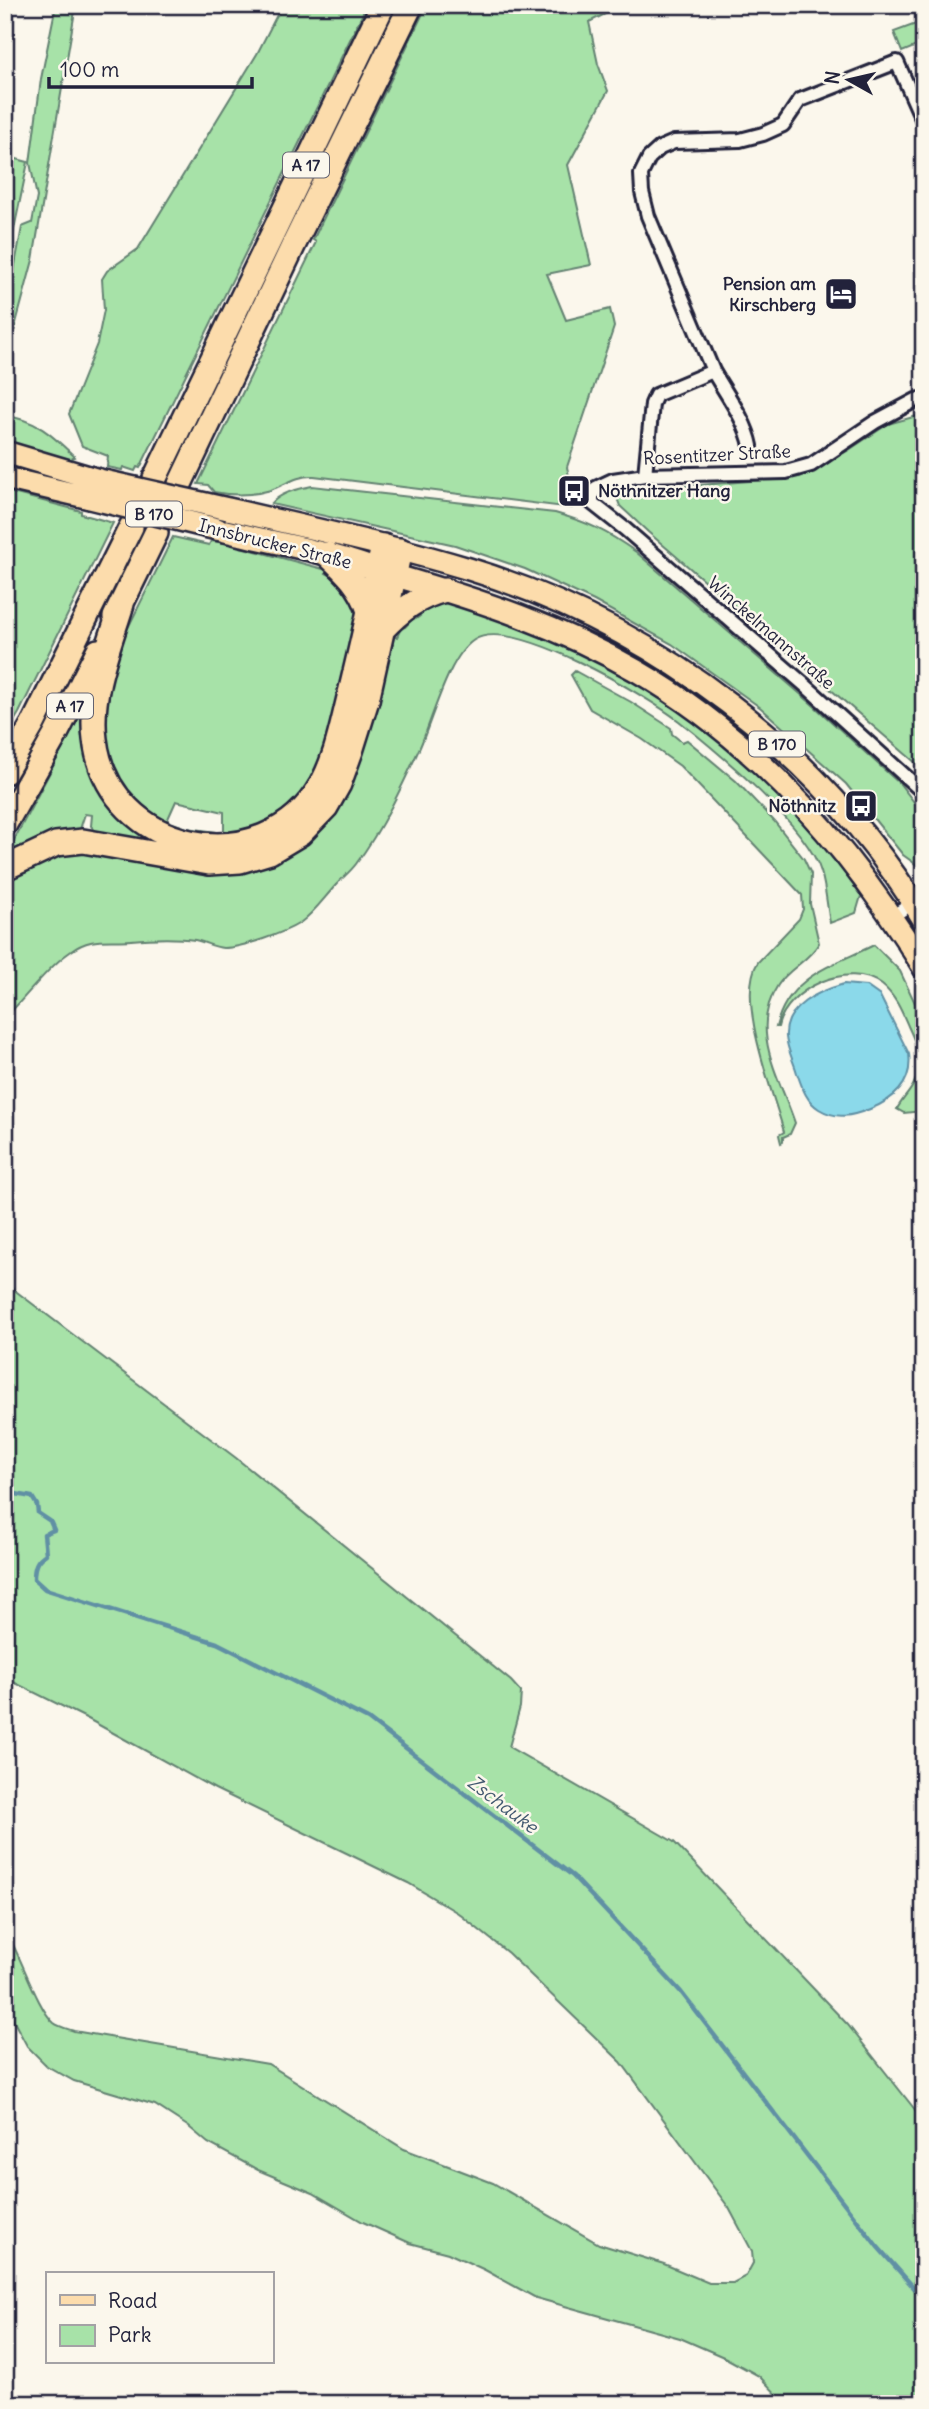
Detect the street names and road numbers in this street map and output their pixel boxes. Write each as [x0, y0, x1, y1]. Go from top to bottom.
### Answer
road number: A 17 [283, 153, 329, 178]
street label: Rosentitzer Straße [642, 439, 791, 470]
road number: B 170 [126, 502, 182, 526]
street label: Innsbrucker Straße [196, 513, 354, 574]
street label: Winckelmannstraße [703, 571, 840, 694]
road number: A 17 [47, 694, 93, 719]
road number: B 170 [749, 732, 805, 757]

